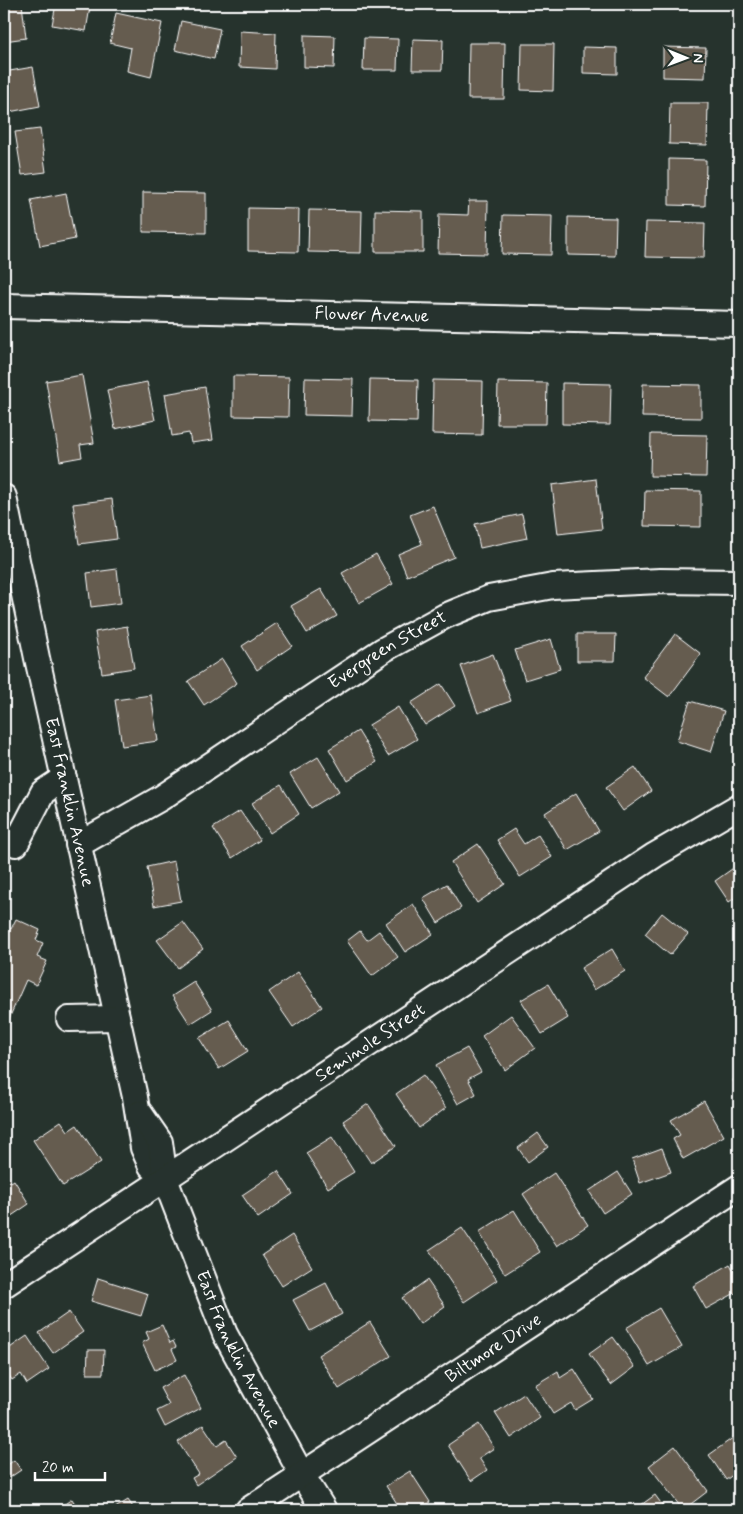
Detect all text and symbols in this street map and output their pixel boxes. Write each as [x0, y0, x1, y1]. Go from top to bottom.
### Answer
north arrow [660, 32, 710, 82]
text: N [689, 53, 707, 63]
street label: Flower Avenue [314, 302, 430, 328]
street label: Evergreen Street [324, 605, 451, 695]
street label: East Franklin Avenue [39, 715, 100, 889]
street label: Seminole Street [311, 998, 430, 1088]
street label: East Franklin Avenue [190, 1267, 286, 1432]
street label: Biltmore Drive [441, 1308, 547, 1389]
scale bar [35, 1449, 105, 1481]
text: 20 m [42, 1458, 74, 1478]

